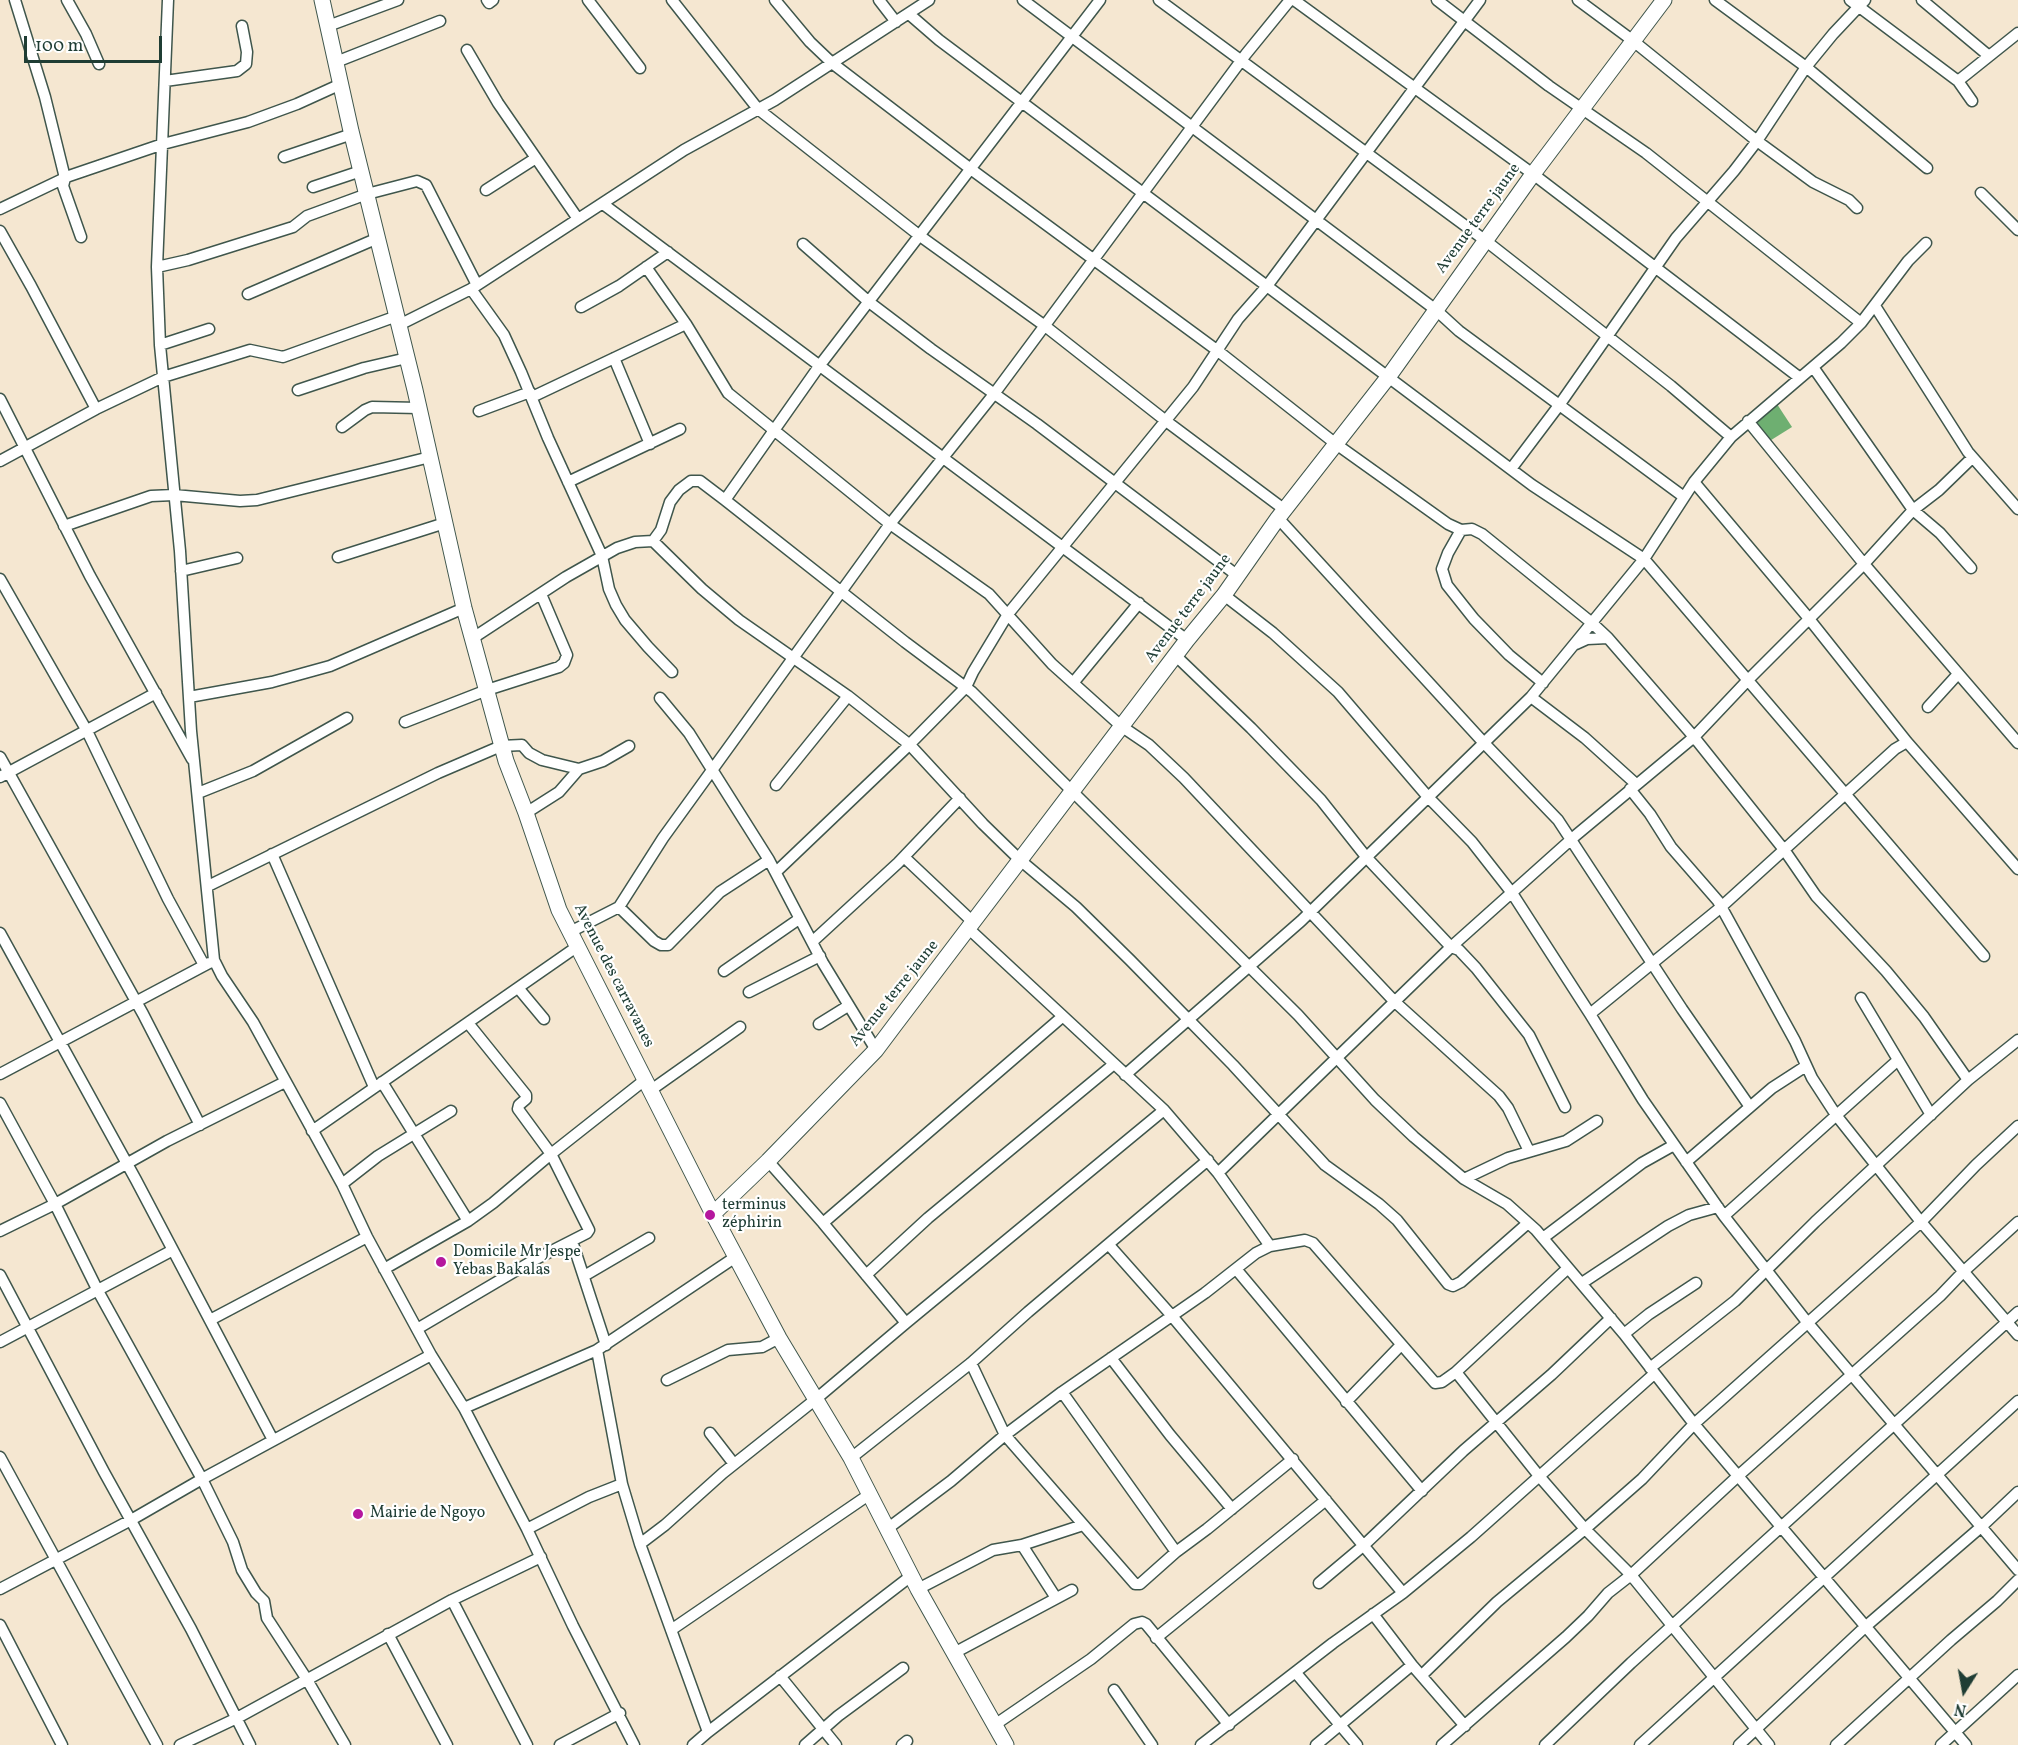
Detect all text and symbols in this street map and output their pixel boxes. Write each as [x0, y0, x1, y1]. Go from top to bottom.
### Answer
scale bar [27, 24, 165, 62]
text: 100 m [35, 34, 84, 59]
street label: Avenue terre jaune [1433, 160, 1525, 278]
street label: Avenue terre jaune [1142, 551, 1236, 667]
street label: Avenue des carravanes [568, 901, 658, 1051]
street label: Avenue terre jaune [846, 937, 944, 1051]
place label: terminus zéphirin [722, 1196, 786, 1234]
marker: terminus zéphirin [703, 1208, 717, 1222]
place label: Domicile Mr Jespe Yebas Bakalas [453, 1243, 581, 1281]
marker: Domicile Mr Jespe Yebas Bakalas [434, 1255, 448, 1269]
place label: Mairie de Ngoyo [370, 1504, 485, 1524]
marker: Mairie de Ngoyo [351, 1507, 365, 1521]
north arrow [1934, 1661, 1994, 1721]
text: N [1953, 1697, 1968, 1721]

